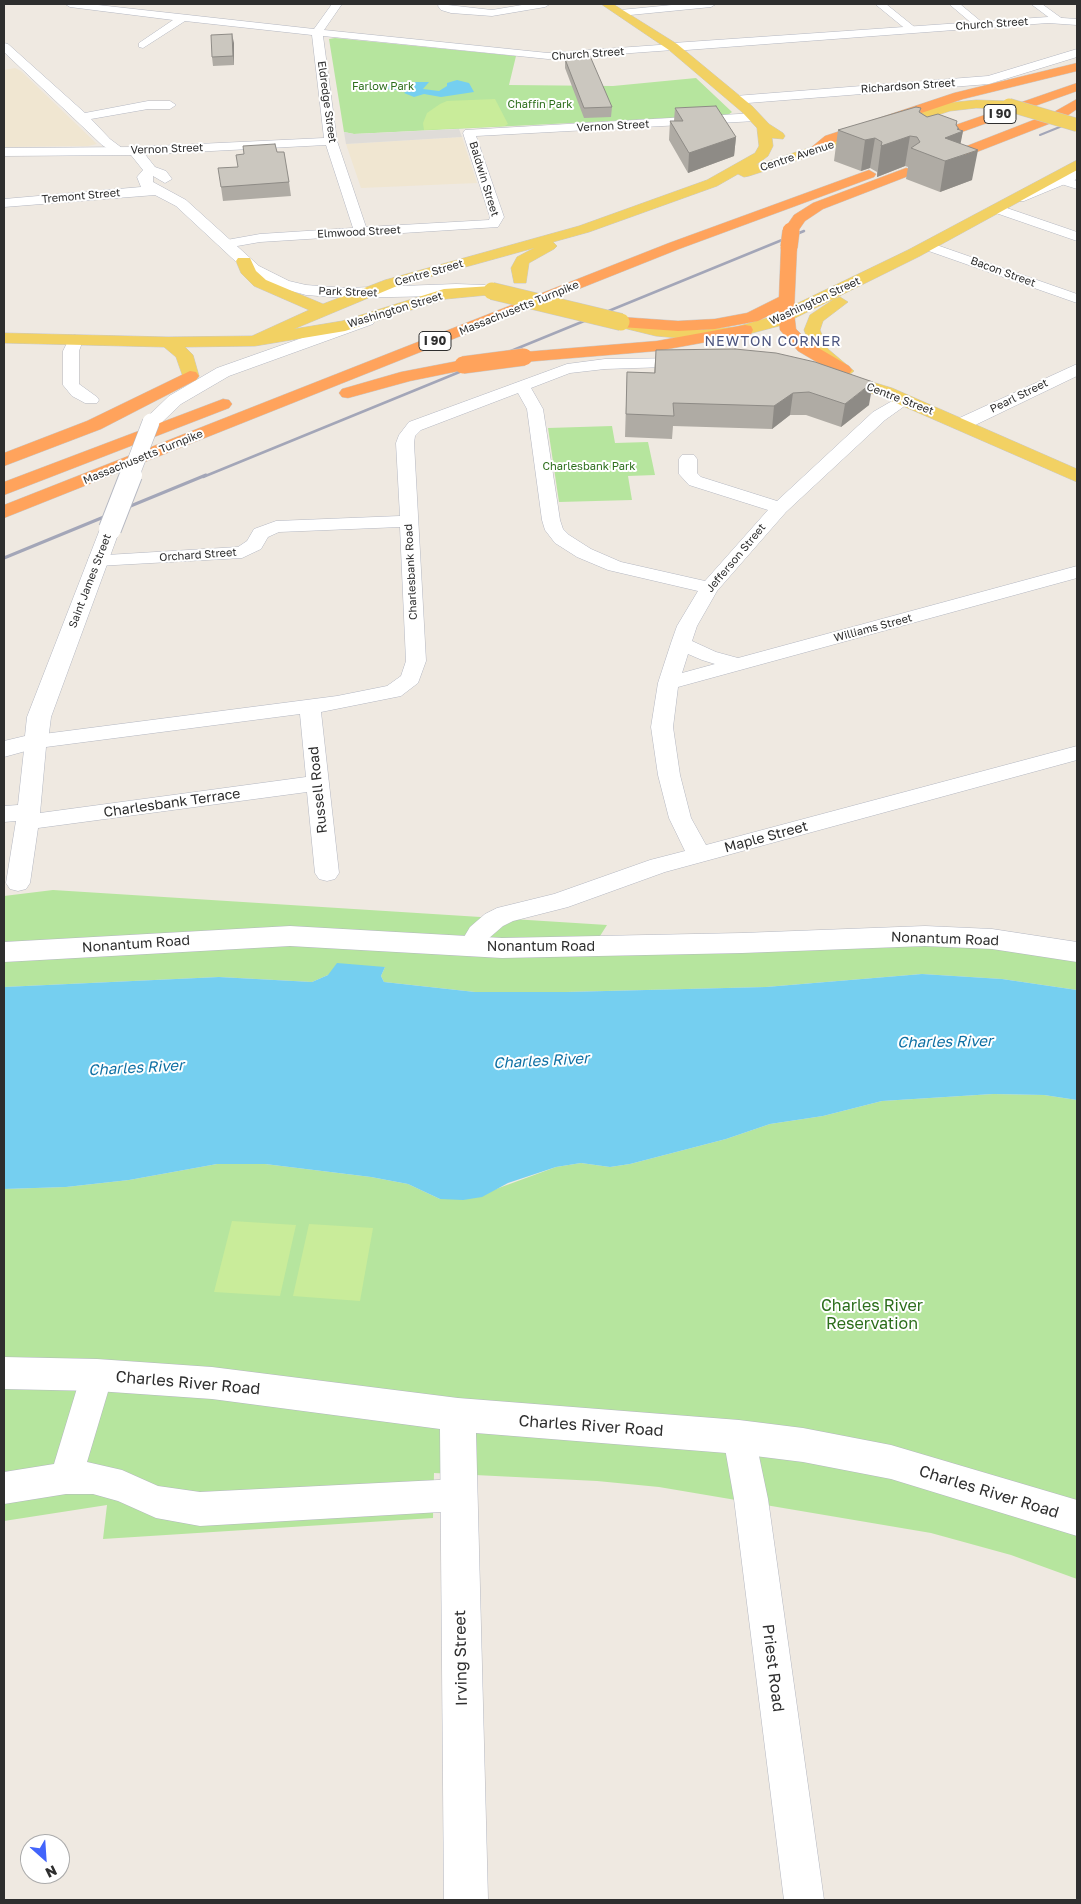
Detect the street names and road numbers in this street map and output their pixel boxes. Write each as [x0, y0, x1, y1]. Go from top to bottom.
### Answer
street label: Church Street [955, 15, 1029, 33]
street label: Church Street [551, 45, 625, 63]
street label: Eldredge Street [315, 60, 339, 144]
street label: Richardson Street [860, 76, 956, 96]
road number: I 90 [984, 105, 1016, 124]
street label: Vernon Street [576, 118, 650, 134]
street label: Centre Avenue [758, 138, 836, 174]
street label: Baldwin Street [466, 140, 502, 218]
street label: Vernon Street [130, 141, 204, 157]
street label: Tremont Street [41, 186, 121, 206]
street label: Elmwood Street [317, 223, 401, 241]
street label: Bacon Street [969, 254, 1037, 290]
street label: Centre Street [393, 257, 465, 289]
street label: Washington Street [768, 274, 862, 328]
street label: Massachusetts Turnpike [457, 278, 581, 338]
street label: Park Street [318, 284, 378, 300]
street label: Washington Street [346, 289, 444, 331]
road number: I 90 [419, 332, 451, 351]
street label: Pearl Street [988, 376, 1050, 416]
street label: Centre Street [865, 380, 935, 418]
street label: Massachusetts Turnpike [81, 427, 205, 487]
street label: Jefferson Street [703, 521, 769, 595]
street label: Charlesbank Road [402, 524, 420, 620]
street label: Saint James Street [66, 532, 114, 630]
street label: Orchard Street [159, 546, 237, 564]
street label: Williams Street [832, 611, 914, 645]
street label: Russell Road [305, 746, 331, 834]
street label: Charlesbank Terrace [103, 785, 241, 821]
street label: Maple Street [722, 818, 810, 856]
street label: Nonantum Road [891, 929, 999, 949]
street label: Nonantum Road [81, 932, 191, 956]
street label: Nonantum Road [487, 939, 595, 955]
street label: Charles River Road [115, 1367, 261, 1399]
street label: Charles River Road [518, 1411, 664, 1441]
street label: Charles River Road [917, 1462, 1061, 1522]
street label: Irving Street [451, 1610, 471, 1706]
street label: Priest Road [758, 1623, 788, 1713]

